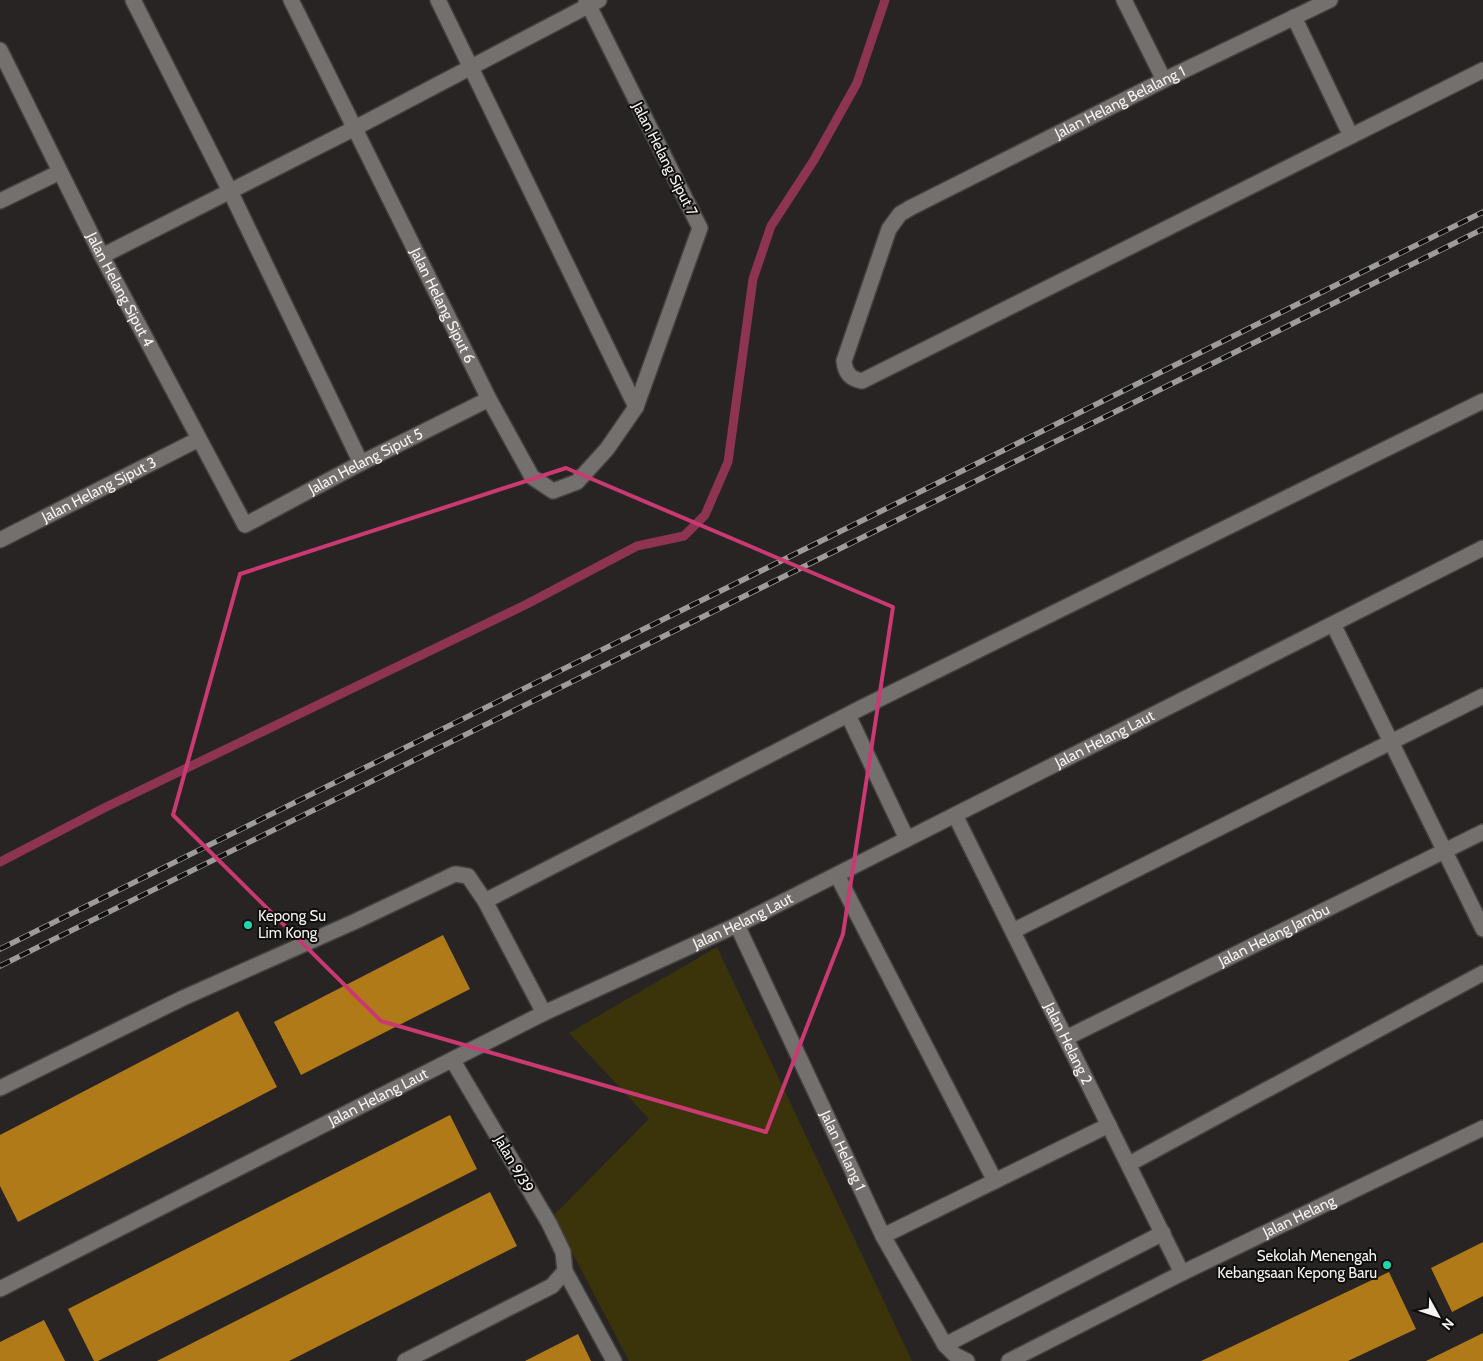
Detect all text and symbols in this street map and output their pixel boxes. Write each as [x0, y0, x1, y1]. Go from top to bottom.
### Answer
street label: Jalan Helang Belalang 1 [1051, 62, 1188, 143]
street label: Jalan Helang Siput 7 [628, 98, 702, 219]
street label: Jalan Helang Siput 4 [82, 229, 158, 350]
street label: Jalan Helang Siput 6 [406, 244, 479, 366]
street label: Jalan Helang Siput 5 [305, 425, 426, 499]
street label: Jalan Helang Siput 3 [38, 453, 159, 527]
street label: Jalan Helang Laut [1051, 707, 1157, 772]
street label: Jalan Helang Laut [689, 889, 796, 953]
street label: Jalan Helang Jambu [1215, 900, 1333, 971]
place label: Kepong Su Lim Kong [258, 907, 326, 942]
marker: Kepong Su Lim Kong [242, 919, 254, 931]
street label: Jalan Helang 2 [1040, 999, 1096, 1088]
street label: Jalan Helang Laut [324, 1064, 431, 1130]
street label: Jalan Helang 1 [816, 1107, 869, 1193]
street label: Jalan 9/39 [490, 1131, 538, 1196]
street label: Jalan Helang [1259, 1191, 1339, 1242]
place label: Sekolah Menengah Kebangsaan Kepong Baru [1217, 1247, 1377, 1282]
marker: Sekolah Menengah Kebangsaan Kepong Baru [1381, 1259, 1393, 1271]
north arrow [1413, 1291, 1463, 1341]
text: N [1438, 1315, 1458, 1334]

